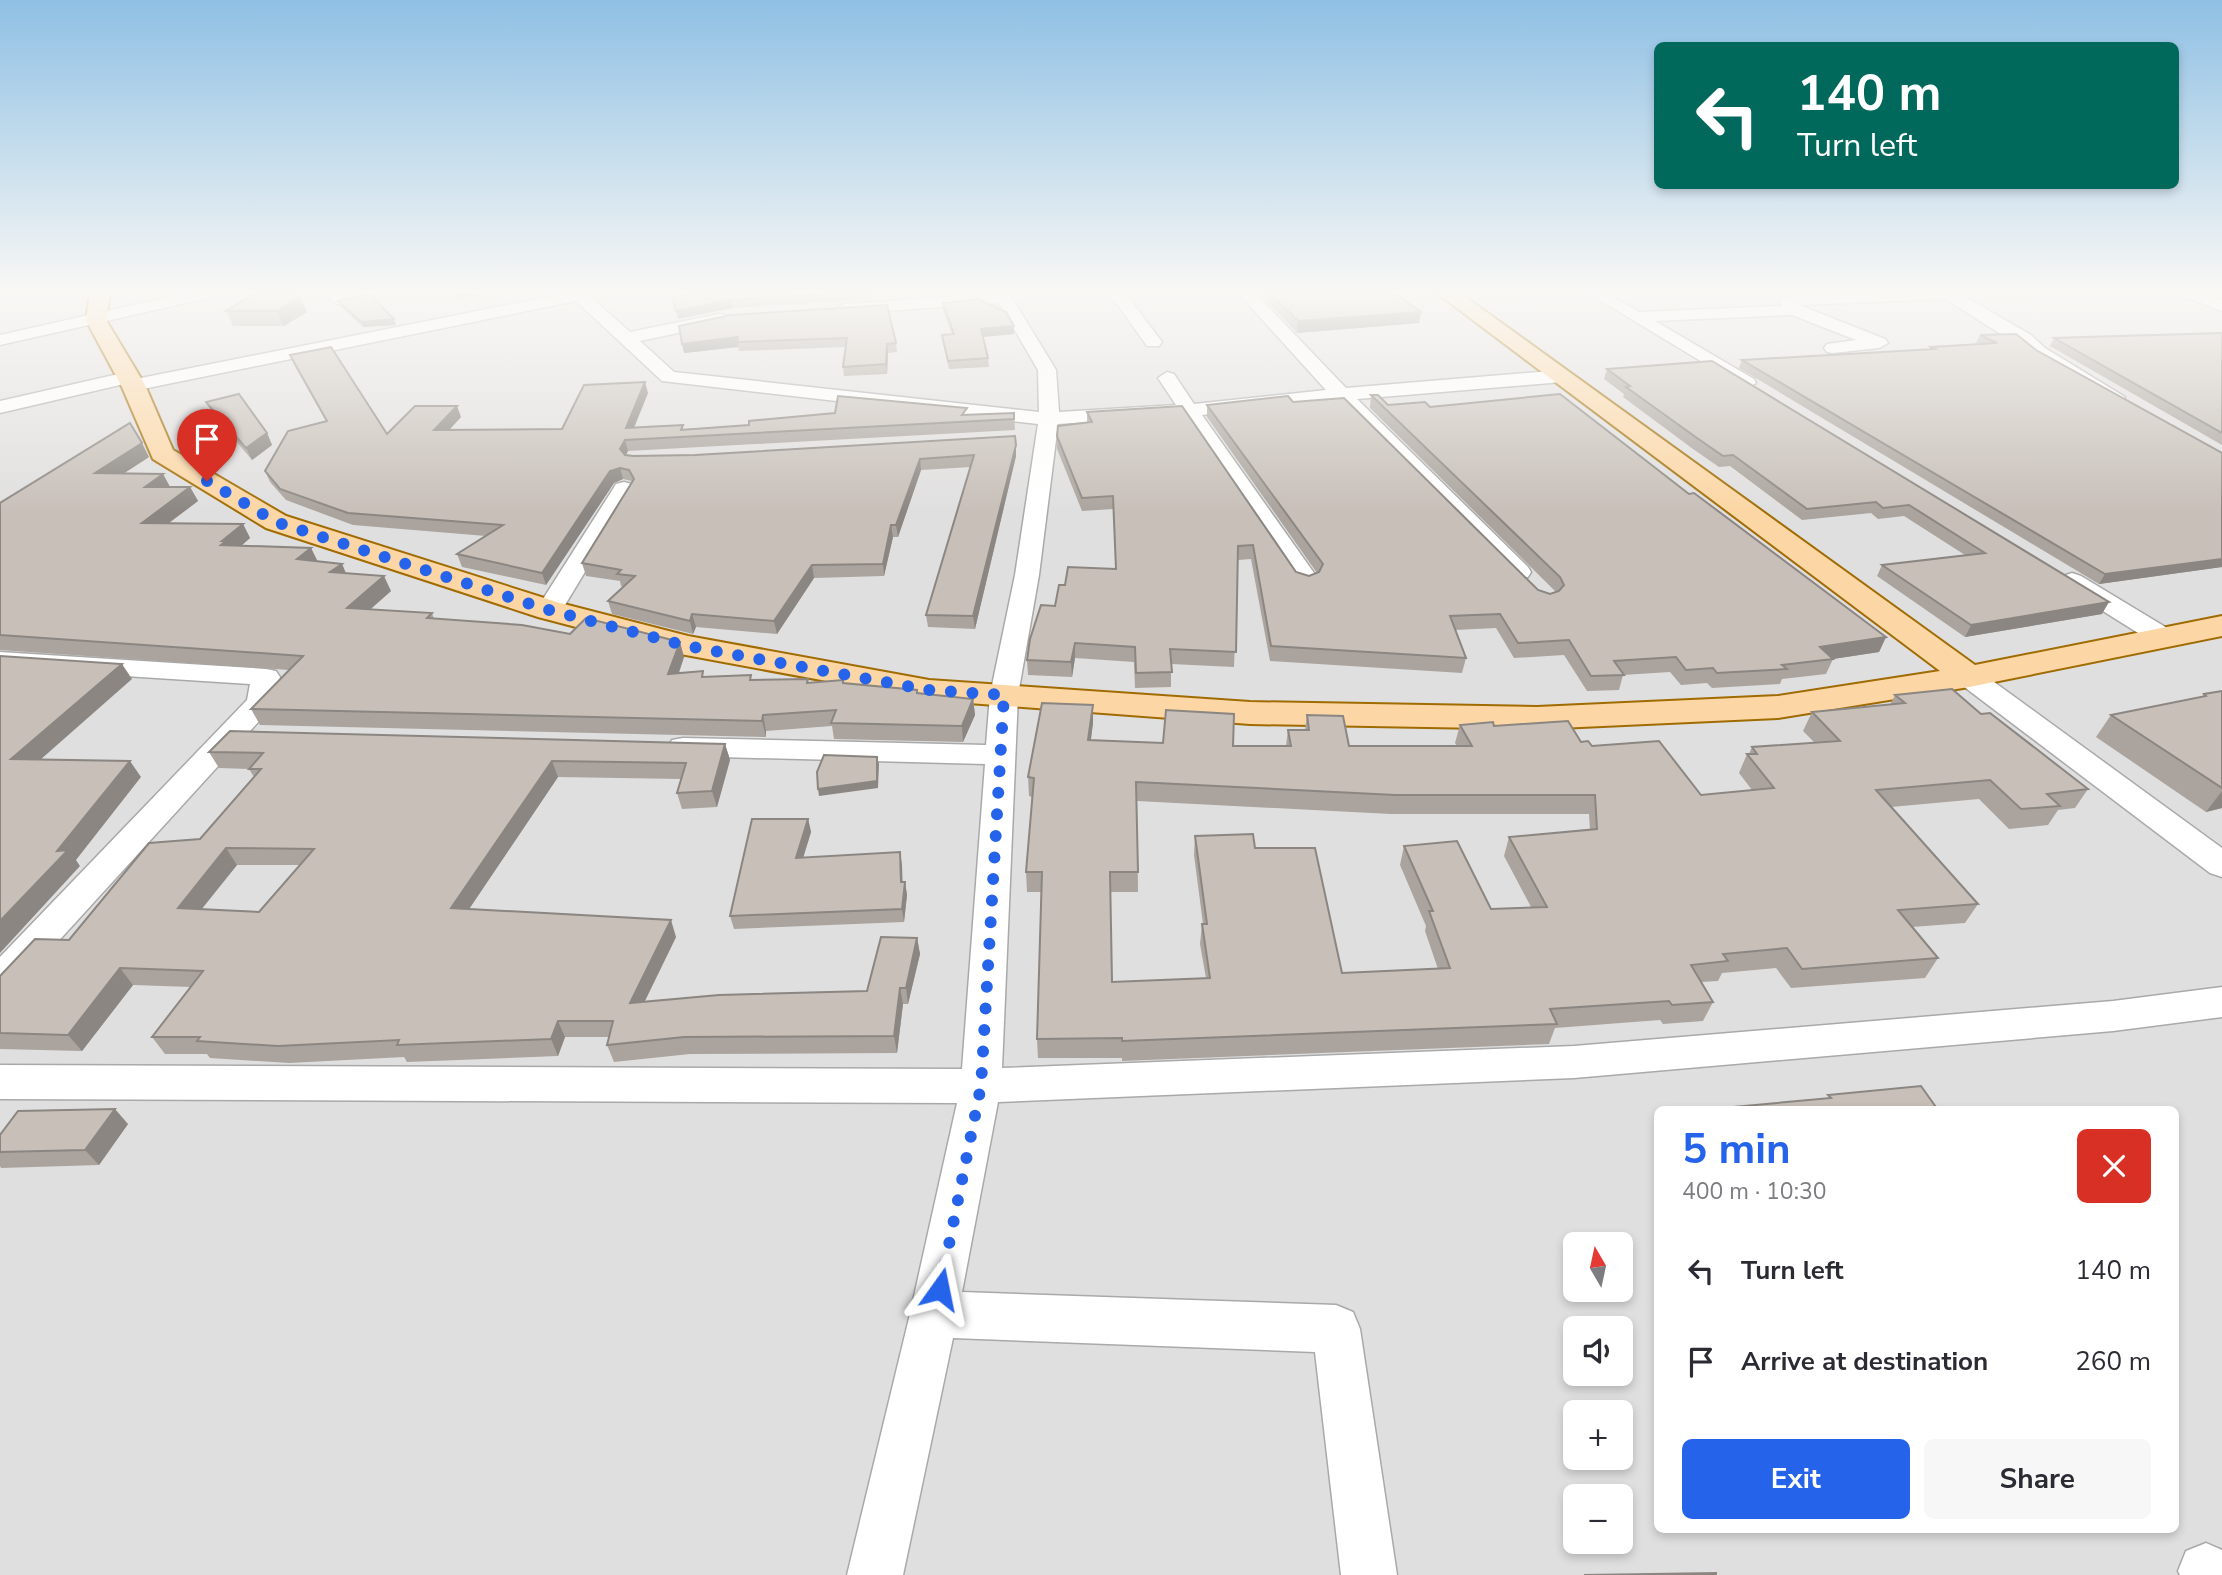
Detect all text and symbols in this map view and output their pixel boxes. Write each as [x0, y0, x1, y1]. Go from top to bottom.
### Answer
text: 140 m [1797, 60, 1941, 127]
icon: left [1682, 70, 1773, 161]
text: Turn left [1797, 124, 1917, 167]
pin [177, 409, 237, 481]
icon: arrive [188, 420, 226, 458]
text: 5 min [1682, 1121, 1791, 1178]
button: close [2077, 1129, 2151, 1203]
text: 400 m · 10:30 [1682, 1176, 1827, 1207]
north arrow [1563, 1232, 1633, 1302]
map controls [1563, 1232, 1633, 1554]
position arrow [903, 1252, 977, 1326]
icon: left [1682, 1252, 1720, 1290]
text: Turn left [1741, 1253, 1844, 1288]
text: 140 m [2075, 1253, 2151, 1288]
button: sound [1563, 1316, 1633, 1386]
icon: arrive [1682, 1343, 1720, 1381]
text: Arrive at destination [1741, 1344, 1988, 1379]
text: 260 m [2075, 1344, 2151, 1379]
button: + [1563, 1400, 1633, 1470]
button: Exit [1682, 1439, 1910, 1519]
button: Share [1924, 1439, 2151, 1519]
button: − [1563, 1484, 1633, 1554]

